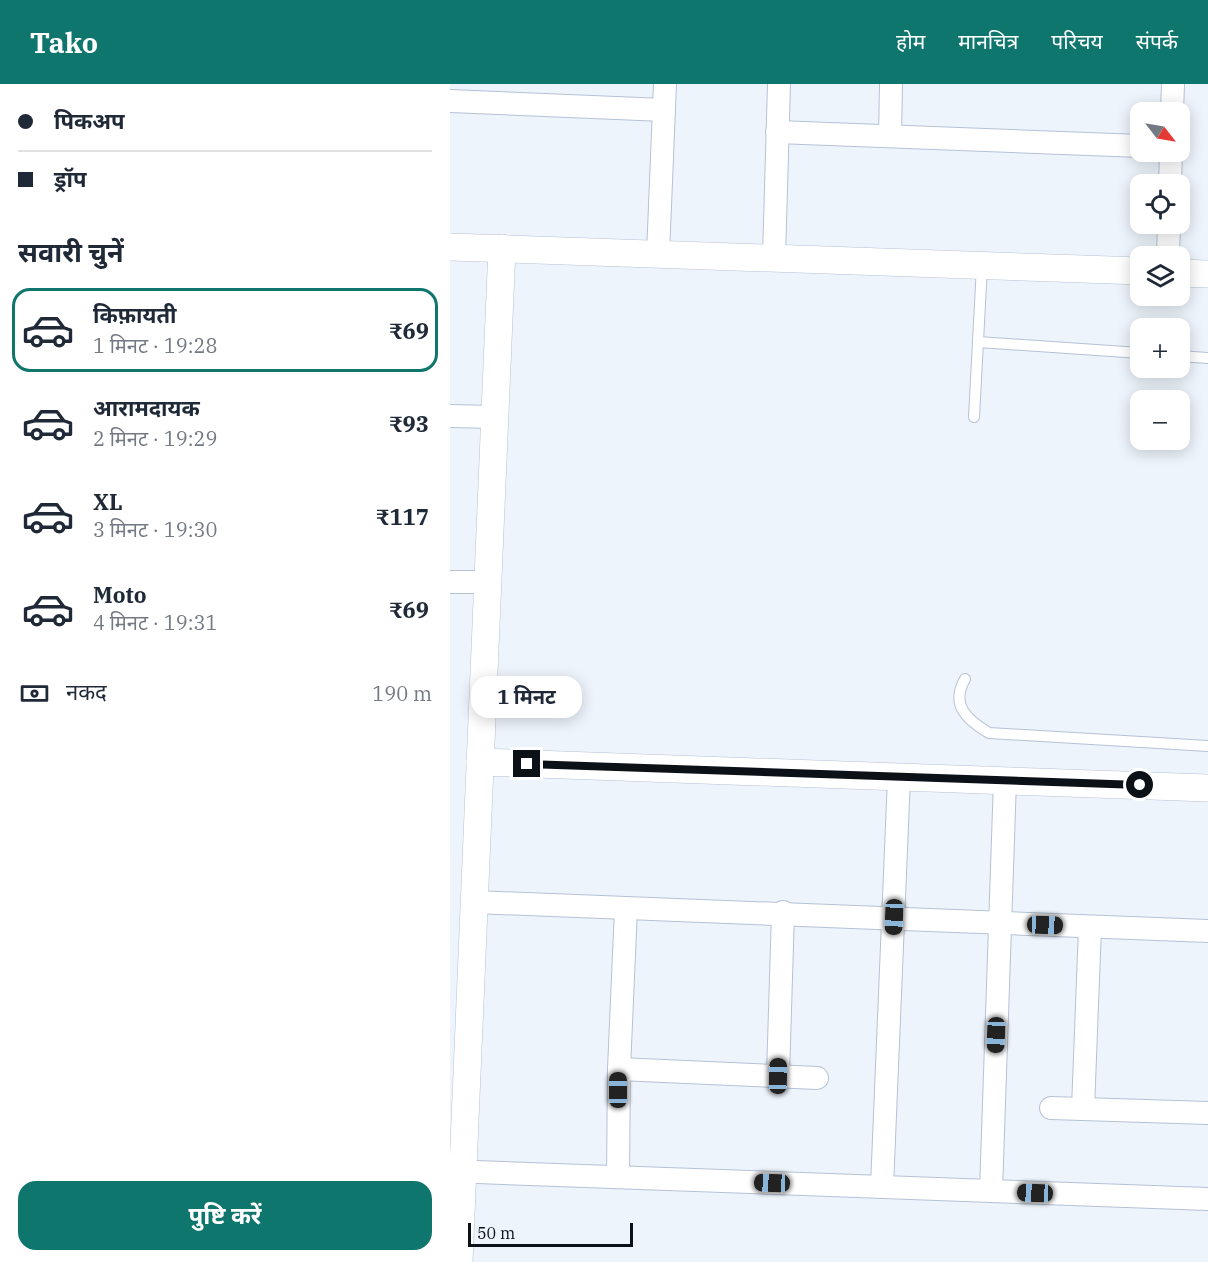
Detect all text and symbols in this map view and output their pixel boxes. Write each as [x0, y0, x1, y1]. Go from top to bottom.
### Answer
text: Tako [30, 24, 98, 61]
text: होम [896, 27, 925, 55]
text: मानचित्र [958, 27, 1018, 55]
text: परिचय [1051, 27, 1103, 55]
text: संपर्क [1136, 27, 1178, 55]
north arrow [1130, 102, 1190, 162]
map controls [1130, 102, 1190, 450]
text: पिकअप [54, 106, 125, 135]
text: ड्रॉप [54, 164, 87, 193]
button: locate [1130, 174, 1190, 234]
text: सवारी चुनें [18, 234, 124, 269]
button: layers [1130, 246, 1190, 306]
text: किफ़ायती [93, 300, 177, 329]
icon: car [21, 303, 75, 357]
text: ₹69 [388, 316, 429, 345]
button: + [1130, 318, 1190, 378]
text: 1 मिनट · 19:28 [93, 332, 217, 359]
button: − [1130, 390, 1190, 450]
text: आरामदायक [93, 393, 200, 422]
icon: car [21, 396, 75, 450]
text: ₹93 [388, 409, 429, 438]
text: 2 मिनट · 19:29 [93, 425, 217, 452]
text: XL [93, 487, 123, 516]
icon: car [21, 489, 75, 543]
text: ₹117 [375, 502, 429, 531]
text: 3 मिनट · 19:30 [93, 516, 217, 543]
text: Moto [93, 580, 147, 609]
icon: car [21, 582, 75, 636]
text: ₹69 [388, 595, 429, 624]
text: 4 मिनट · 19:31 [93, 609, 217, 636]
icon: cash [18, 677, 51, 710]
text: नकद [66, 677, 107, 706]
callout: 1 मिनट [472, 677, 582, 719]
text: 190 m [372, 680, 432, 707]
text: 1 मिनट [497, 683, 556, 710]
route end [513, 750, 540, 777]
route start [1126, 771, 1153, 798]
car [884, 899, 904, 935]
car [1027, 915, 1063, 935]
car [986, 1017, 1006, 1053]
car [769, 1058, 787, 1094]
car [609, 1072, 627, 1108]
car [754, 1173, 790, 1193]
button: पुष्टि करें [18, 1181, 432, 1250]
car [1017, 1183, 1053, 1203]
scale bar [468, 1220, 633, 1248]
text: 50 m [477, 1223, 515, 1243]

